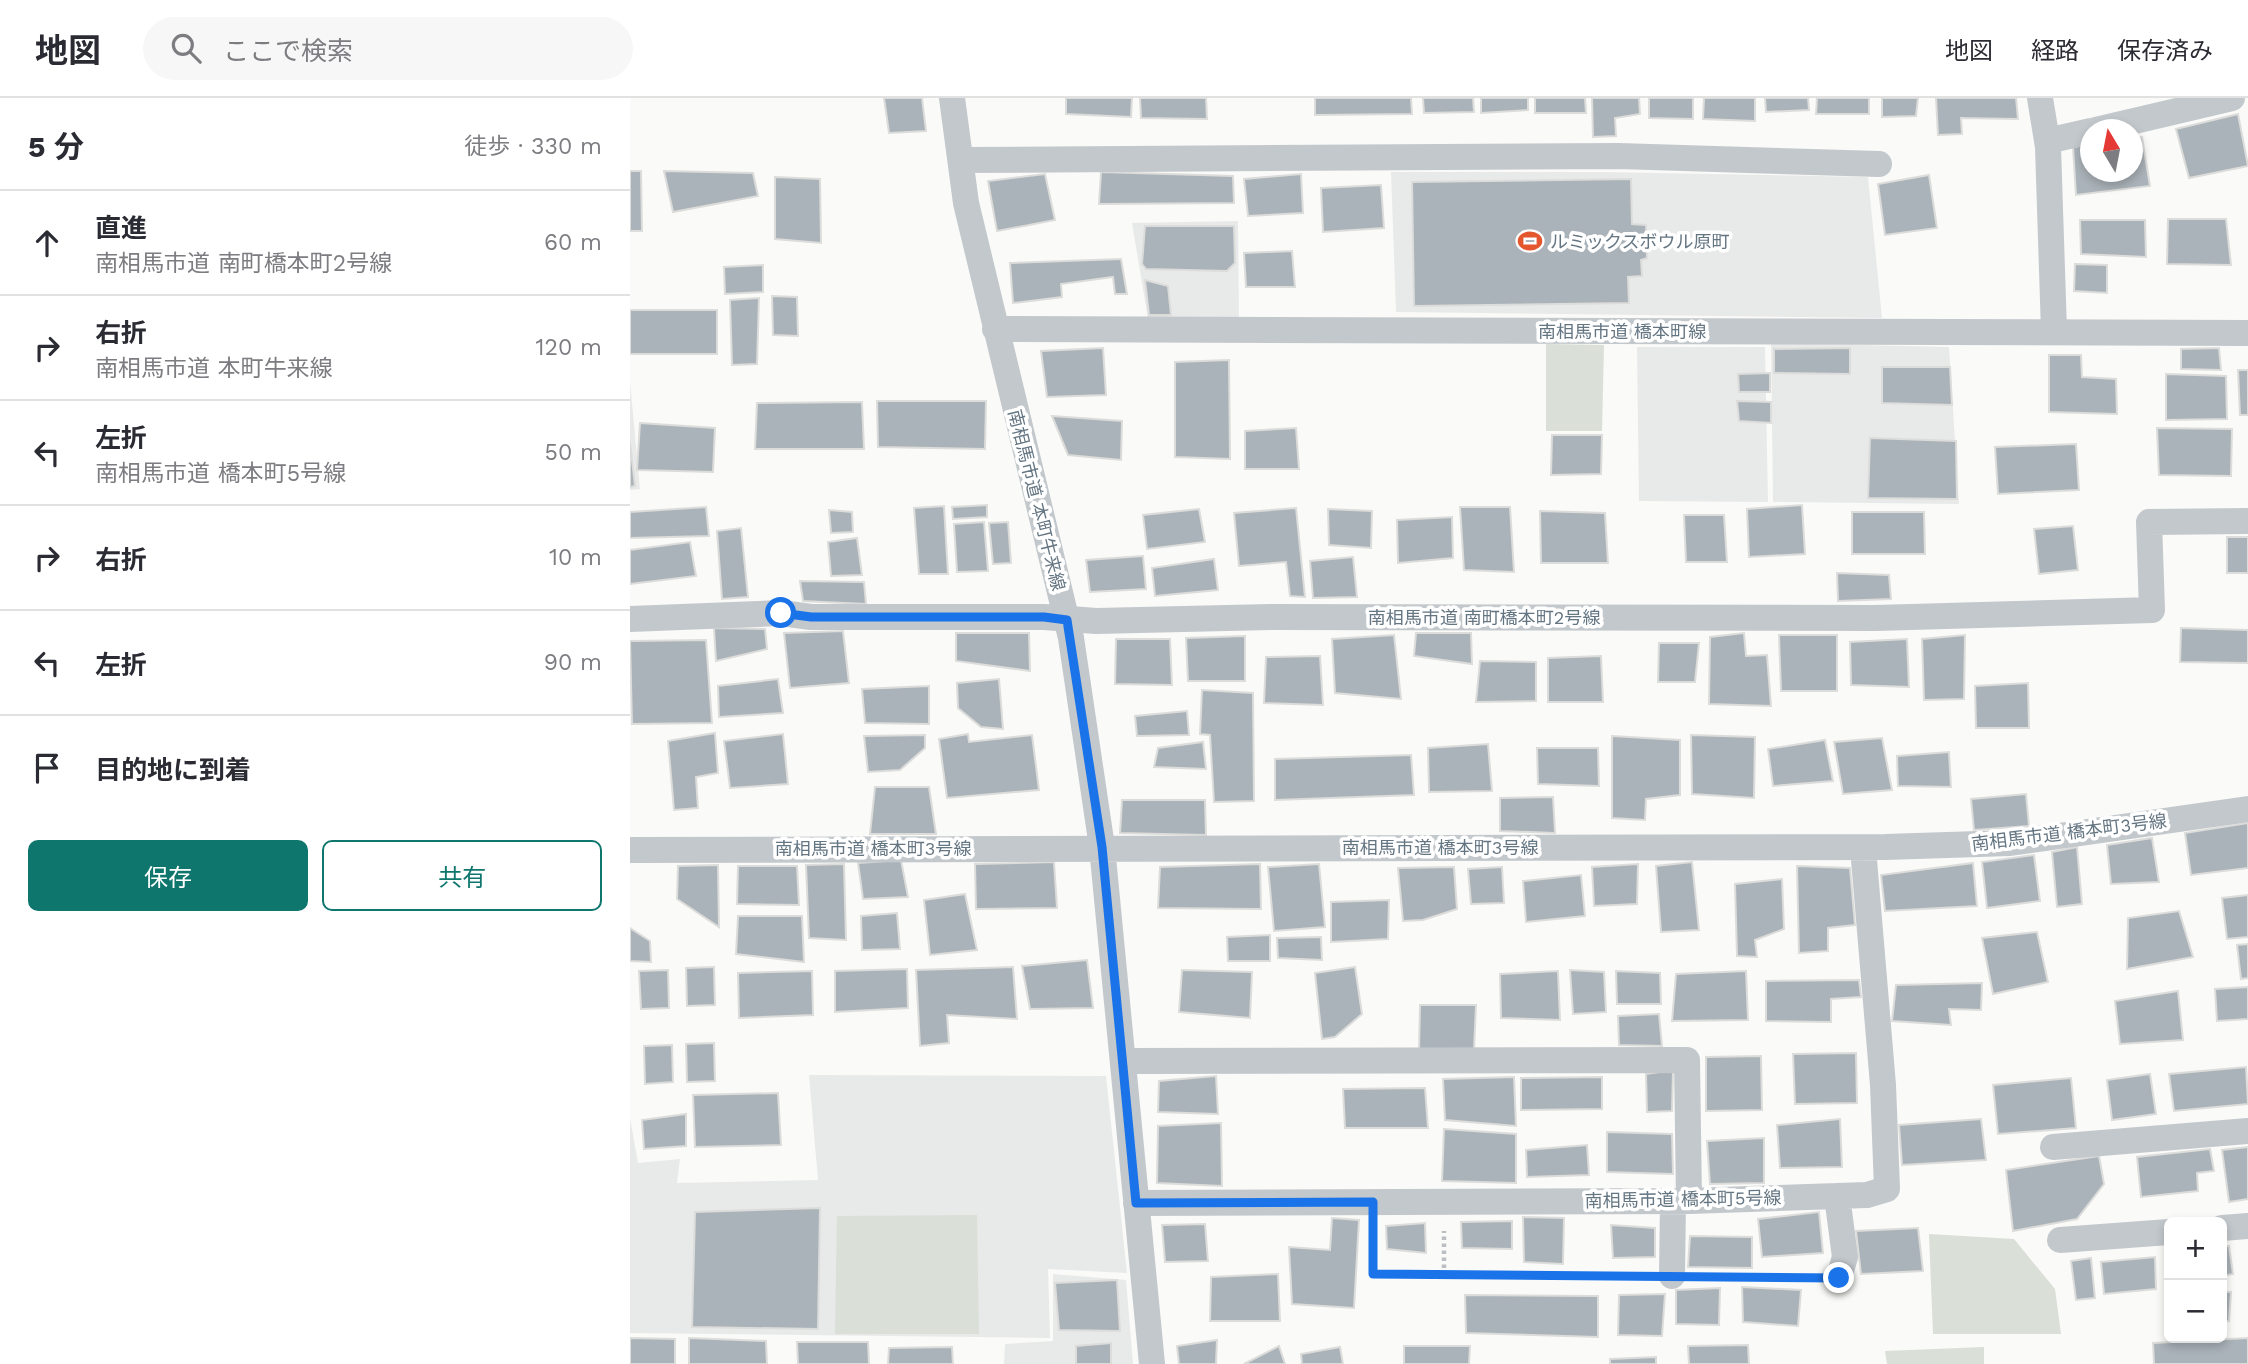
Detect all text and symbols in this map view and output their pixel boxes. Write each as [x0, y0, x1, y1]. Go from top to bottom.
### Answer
search box [143, 17, 633, 80]
icon: search [167, 29, 205, 67]
text: 地図 [35, 31, 101, 70]
text: ここで検索 [223, 36, 353, 66]
text: 地図 [1945, 37, 1993, 65]
text: 経路 [2031, 37, 2079, 65]
text: 保存済み [2117, 37, 2213, 65]
north arrow [2080, 119, 2143, 182]
text: 5 分 [28, 129, 84, 164]
text: 徒歩 · 330 m [464, 133, 602, 160]
text: 直進 [95, 213, 147, 243]
icon: ahead [28, 224, 66, 262]
sports icon: ルミックスボウル原町 [1516, 227, 1544, 255]
text: 60 m [544, 229, 602, 256]
place label: ルミックスボウル原町 [1550, 231, 1729, 252]
text: 南相馬市道 南町橋本町2号線 [95, 250, 392, 277]
text: 右折 [95, 318, 147, 348]
street label: 南相馬市道 橋本町線 [1538, 321, 1706, 342]
icon: right [28, 329, 66, 367]
text: 120 m [536, 334, 602, 361]
text: 南相馬市道 本町牛来線 [95, 355, 333, 382]
street label: 南相馬市道 本町牛来線 [1004, 407, 1070, 593]
text: 左折 [95, 423, 147, 453]
icon: left [28, 434, 66, 472]
text: 50 m [545, 439, 602, 466]
text: 南相馬市道 橋本町5号線 [95, 460, 346, 487]
icon: right [28, 539, 66, 577]
text: 10 m [549, 544, 602, 571]
text: 右折 [95, 545, 147, 575]
route start [765, 597, 796, 628]
street label: 南相馬市道 南町橋本町2号線 [1368, 607, 1600, 628]
icon: left [28, 644, 66, 682]
text: 90 m [544, 649, 602, 676]
text: 左折 [95, 650, 147, 680]
icon: arrive [28, 749, 66, 787]
text: 目的地に到着 [95, 755, 251, 785]
street label: 南相馬市道 橋本町3号線 [1970, 810, 2168, 854]
street label: 南相馬市道 橋本町3号線 [1342, 837, 1538, 858]
street label: 南相馬市道 橋本町3号線 [775, 838, 971, 859]
button: 保存 [28, 840, 308, 911]
button: 共有 [322, 840, 602, 911]
street label: 南相馬市道 橋本町5号線 [1585, 1187, 1781, 1211]
map controls [2164, 1217, 2227, 1343]
button: + [2164, 1217, 2227, 1280]
route end [1823, 1262, 1854, 1293]
button: − [2164, 1280, 2227, 1343]

